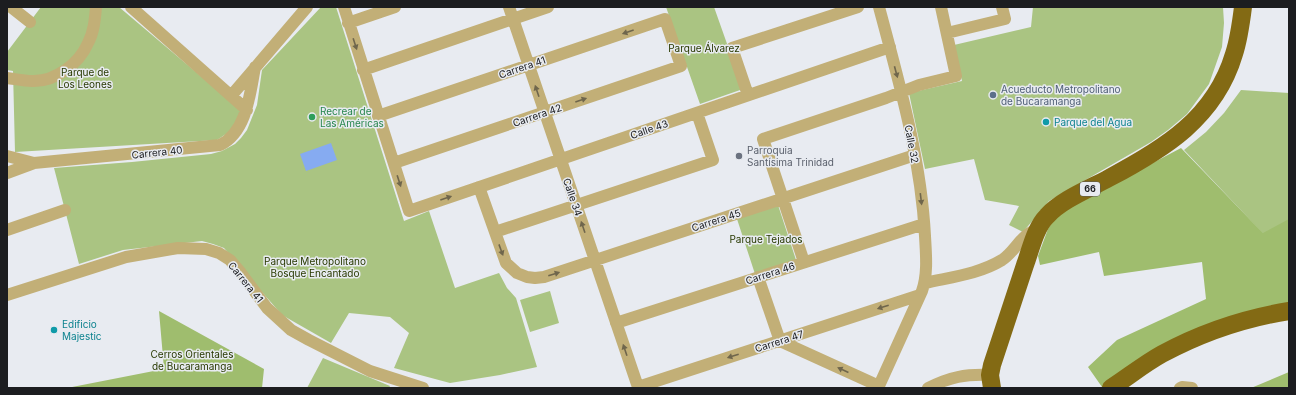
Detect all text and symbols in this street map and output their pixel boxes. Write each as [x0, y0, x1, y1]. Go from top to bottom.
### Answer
one-way arrow [621, 29, 633, 35]
one-way arrow [352, 39, 358, 51]
park label: Parque Álvarez [668, 41, 740, 54]
street label: Carrera 41 [497, 53, 547, 81]
park label: Parque de Los Leones [58, 66, 112, 90]
one-way arrow [894, 66, 900, 78]
place label: Acueducto Metropolitano de Bucaramanga [1001, 83, 1121, 107]
one-way arrow [534, 85, 540, 97]
marker: Acueducto Metropolitano de Bucaramanga [988, 90, 998, 100]
one-way arrow [576, 96, 588, 102]
street label: Carrera 42 [511, 101, 563, 129]
place label: Recrear de Las Américas [320, 105, 384, 129]
marker: Recrear de Las Américas [307, 112, 317, 122]
place label: Parque del Agua [1054, 116, 1132, 128]
street label: Calle 43 [629, 117, 669, 141]
marker: Parque del Agua [1041, 117, 1051, 127]
street label: Calle 32 [902, 124, 922, 164]
street label: Carrera 40 [131, 143, 183, 161]
place label: Parroquia Santísima Trinidad [747, 144, 834, 168]
marker: Parroquia Santísima Trinidad [734, 151, 744, 161]
one-way arrow [397, 176, 403, 188]
street label: Calle 34 [561, 177, 585, 217]
road number: 66 [1080, 182, 1100, 196]
one-way arrow [918, 193, 925, 205]
one-way arrow [440, 195, 452, 201]
street label: Carrera 45 [690, 206, 742, 234]
one-way arrow [580, 221, 586, 233]
park label: Parque Tejados [729, 233, 803, 245]
one-way arrow [499, 245, 505, 257]
park label: Parque Metropolitano Bosque Encantado [264, 255, 366, 279]
street label: Carrera 41 [226, 259, 266, 305]
street label: Carrera 46 [744, 259, 796, 287]
one-way arrow [548, 271, 560, 277]
one-way arrow [877, 304, 889, 310]
place label: Edificio Majestic [62, 318, 102, 342]
marker: Edificio Majestic [49, 325, 59, 335]
street label: Carrera 47 [753, 327, 805, 355]
one-way arrow [622, 344, 628, 356]
park label: Cerros Orientales de Bucaramanga [151, 348, 233, 372]
one-way arrow [727, 353, 739, 359]
one-way arrow [838, 367, 849, 373]

